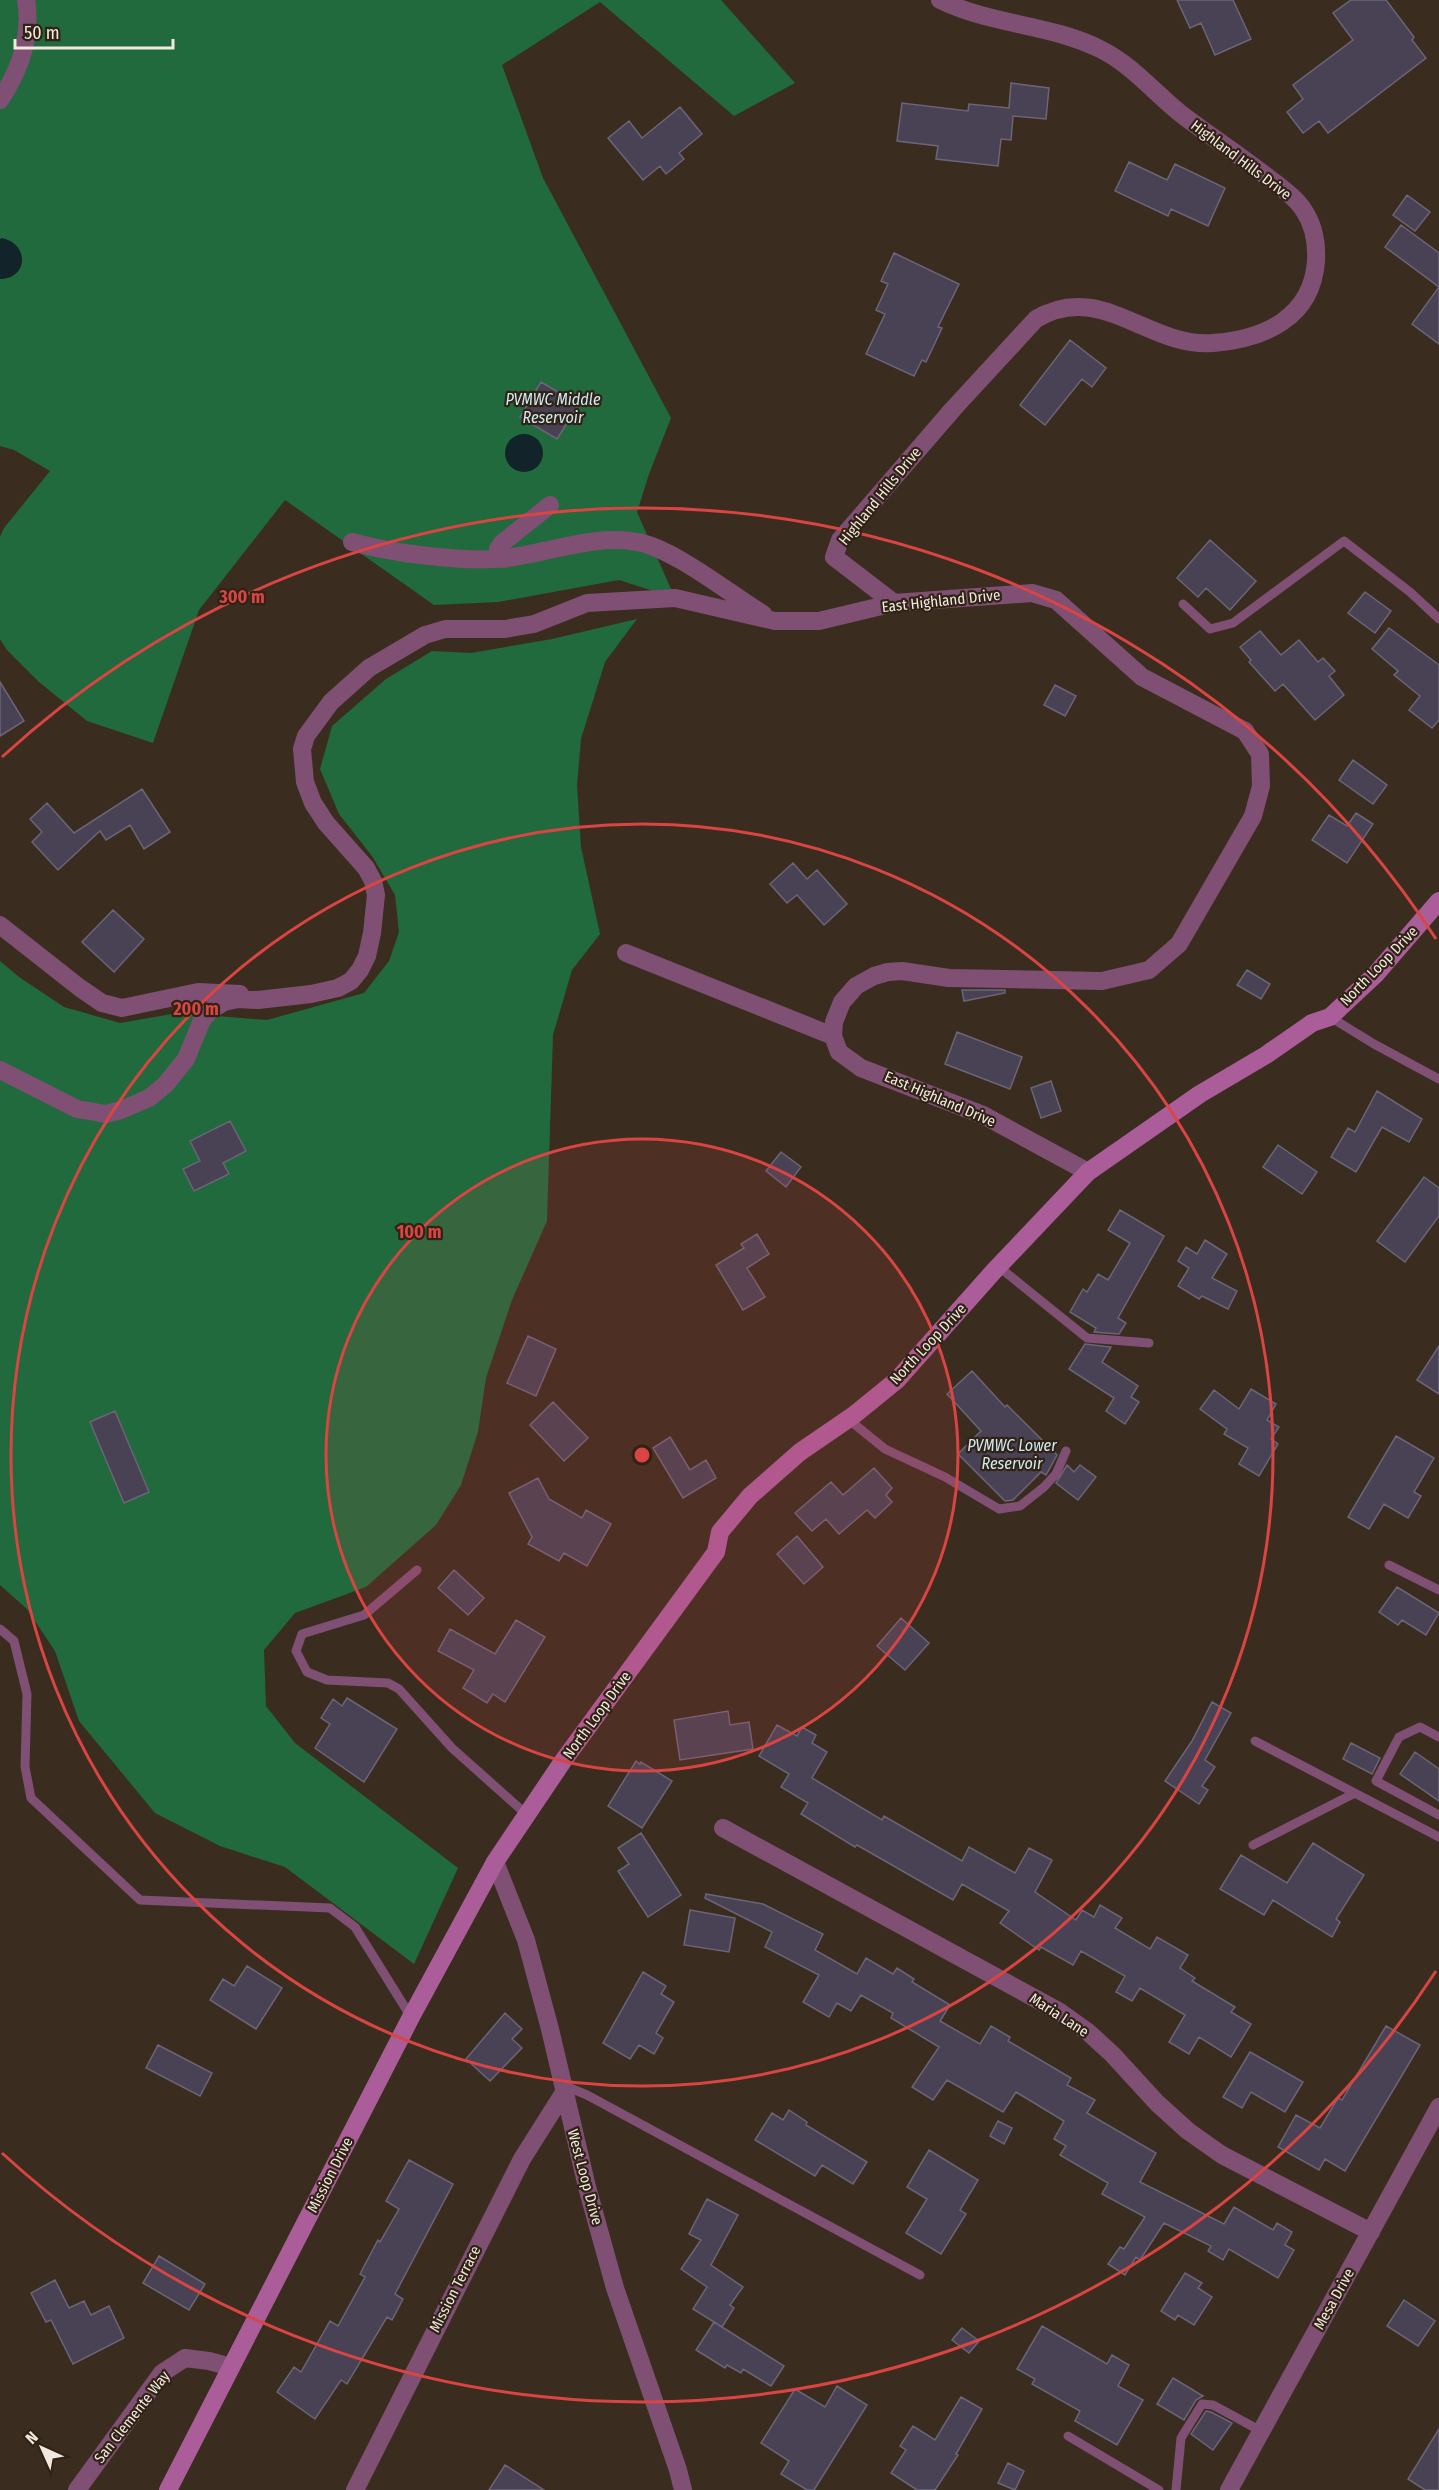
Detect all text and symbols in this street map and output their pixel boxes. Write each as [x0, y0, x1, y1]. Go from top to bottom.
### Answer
scale bar [15, 12, 172, 50]
text: 50 m [24, 22, 60, 44]
street label: Highland Hills Drive [1187, 116, 1295, 204]
water label: PVMWC Middle Reservoir [506, 390, 601, 427]
street label: Highland Hills Drive [835, 443, 925, 549]
text: 300 m [218, 586, 265, 608]
street label: East Highland Drive [881, 586, 1001, 616]
street label: North Loop Drive [1336, 922, 1422, 1010]
text: 200 m [172, 998, 219, 1020]
street label: East Highland Drive [882, 1067, 998, 1131]
text: 100 m [397, 1221, 441, 1243]
street label: North Loop Drive [886, 1300, 970, 1388]
water label: PVMWC Lower Reservoir [967, 1436, 1057, 1473]
centre of rings [632, 1445, 652, 1465]
street label: North Loop Drive [559, 1668, 635, 1762]
street label: Maria Lane [1026, 1989, 1092, 2041]
street label: West Loop Drive [564, 2127, 606, 2227]
street label: Mission Drive [303, 2134, 357, 2216]
street label: Mission Terrace [425, 2243, 485, 2335]
street label: Mesa Drive [1310, 2265, 1358, 2333]
street label: San Clemente Way [90, 2367, 174, 2467]
north arrow [12, 2418, 72, 2478]
text: N [22, 2428, 42, 2448]

